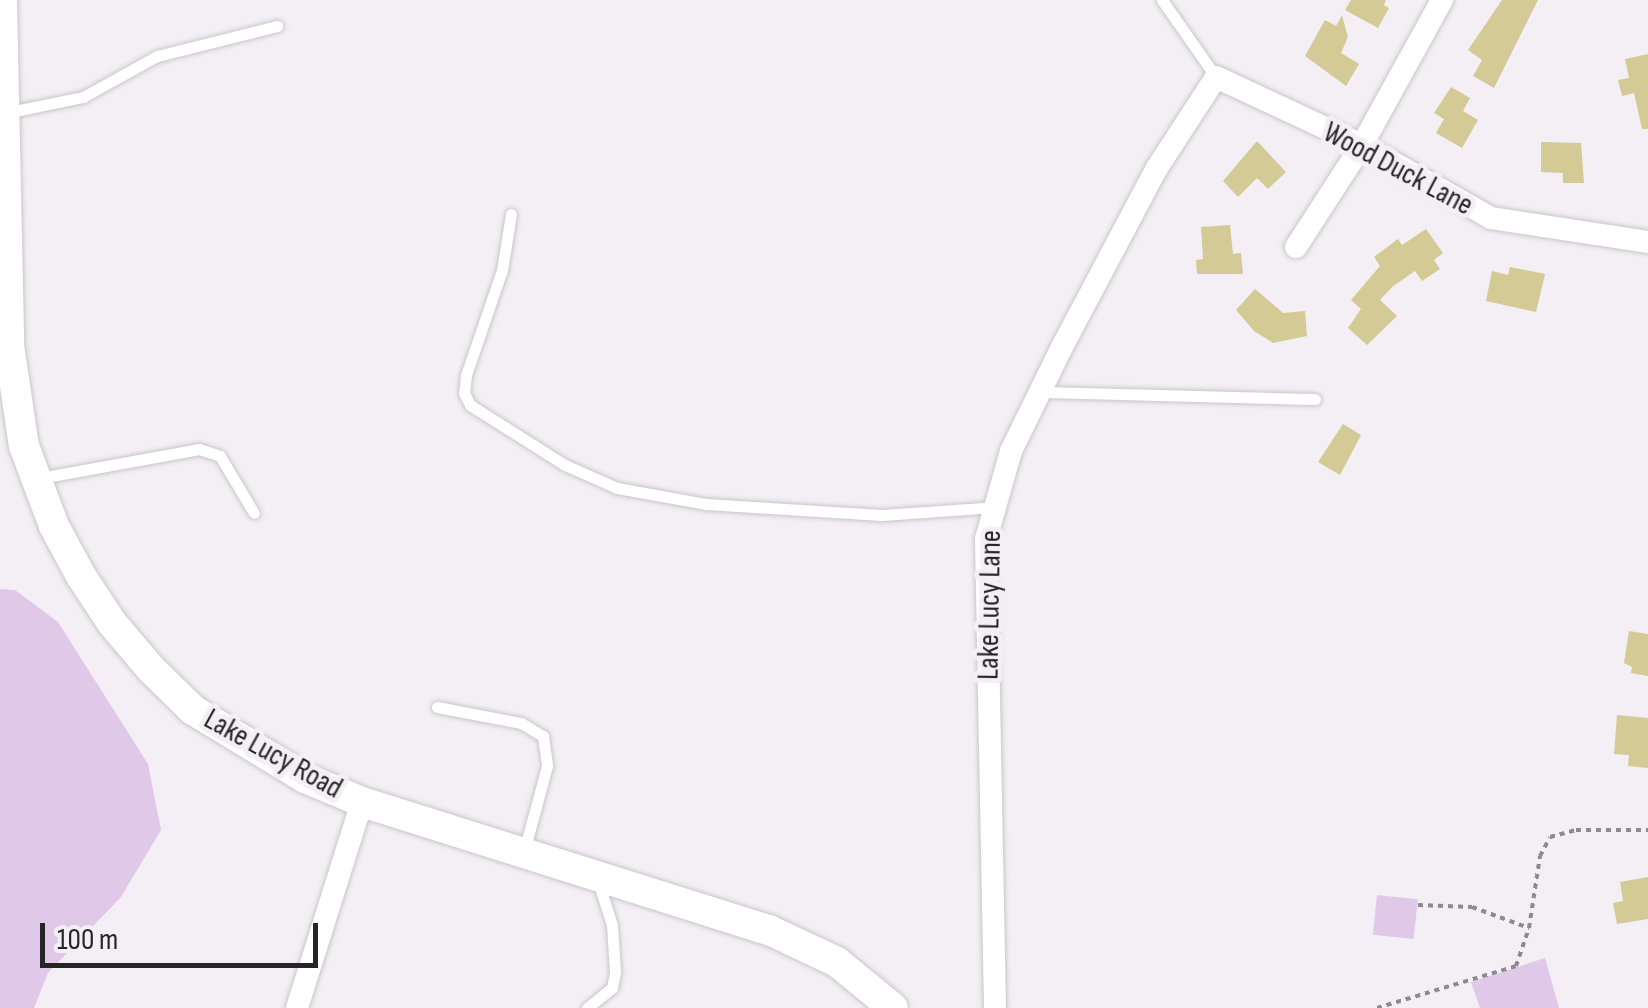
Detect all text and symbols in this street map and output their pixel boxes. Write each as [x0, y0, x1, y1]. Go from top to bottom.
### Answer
street label: Wood Duck Lane [1317, 115, 1479, 223]
street label: Lake Lucy Lane [971, 530, 1009, 680]
street label: Lake Lucy Road [198, 701, 348, 807]
scale bar [45, 903, 322, 965]
text: 100 m [57, 922, 118, 958]

